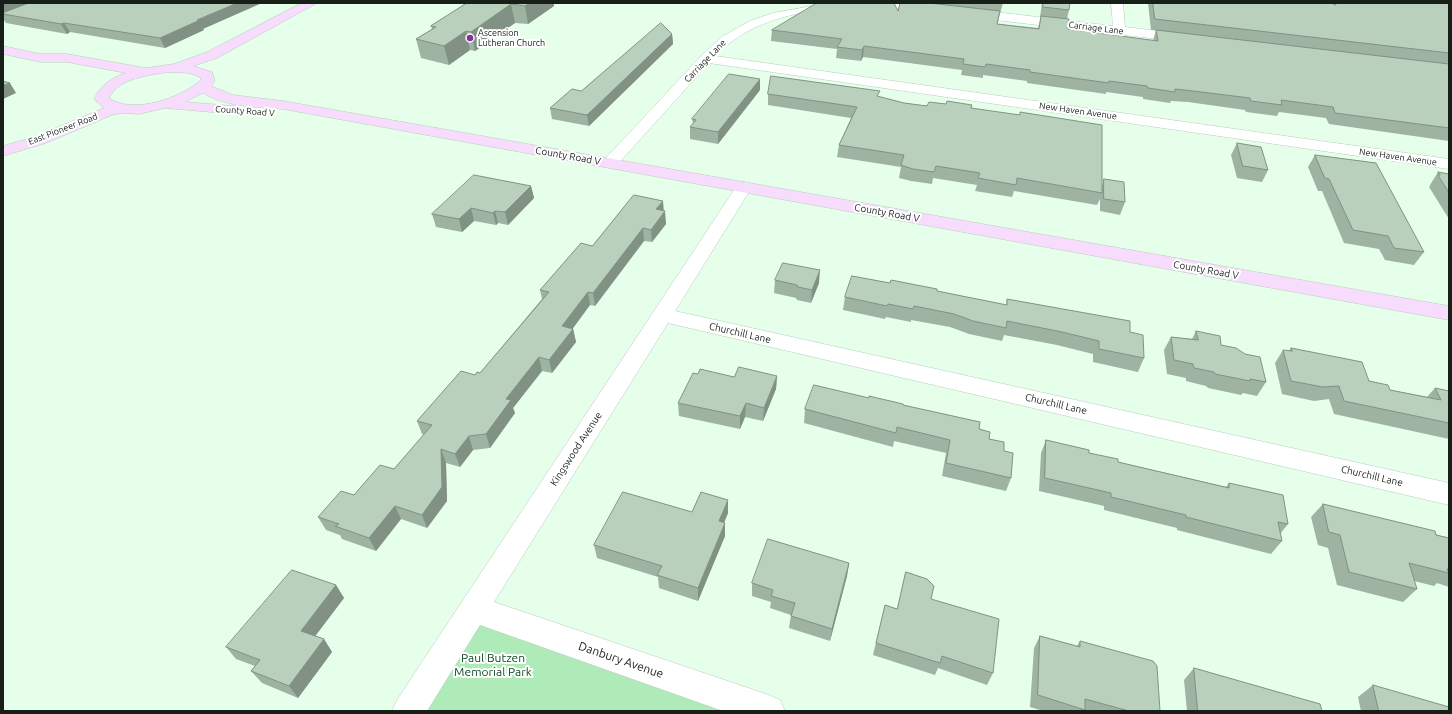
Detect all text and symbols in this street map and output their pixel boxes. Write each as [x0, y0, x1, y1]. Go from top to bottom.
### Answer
street label: Carriage Lane [1068, 19, 1124, 37]
place label: Ascension Lutheran Church [478, 28, 545, 49]
marker: Ascension Lutheran Church [465, 33, 475, 43]
street label: Carriage Lane [682, 37, 728, 85]
street label: New Haven Avenue [1039, 100, 1117, 122]
street label: County Road V [215, 104, 275, 118]
street label: East Pioneer Road [27, 111, 99, 147]
street label: County Road V [534, 144, 602, 168]
street label: New Haven Avenue [1359, 146, 1437, 168]
street label: County Road V [853, 201, 921, 225]
street label: County Road V [1172, 258, 1240, 282]
street label: Churchill Lane [708, 320, 772, 346]
street label: Churchill Lane [1024, 391, 1088, 417]
street label: Kingswood Avenue [548, 410, 604, 488]
street label: Churchill Lane [1340, 463, 1404, 489]
street label: Danbury Avenue [577, 639, 665, 681]
park label: Paul Butzen Memorial Park [454, 651, 532, 679]

